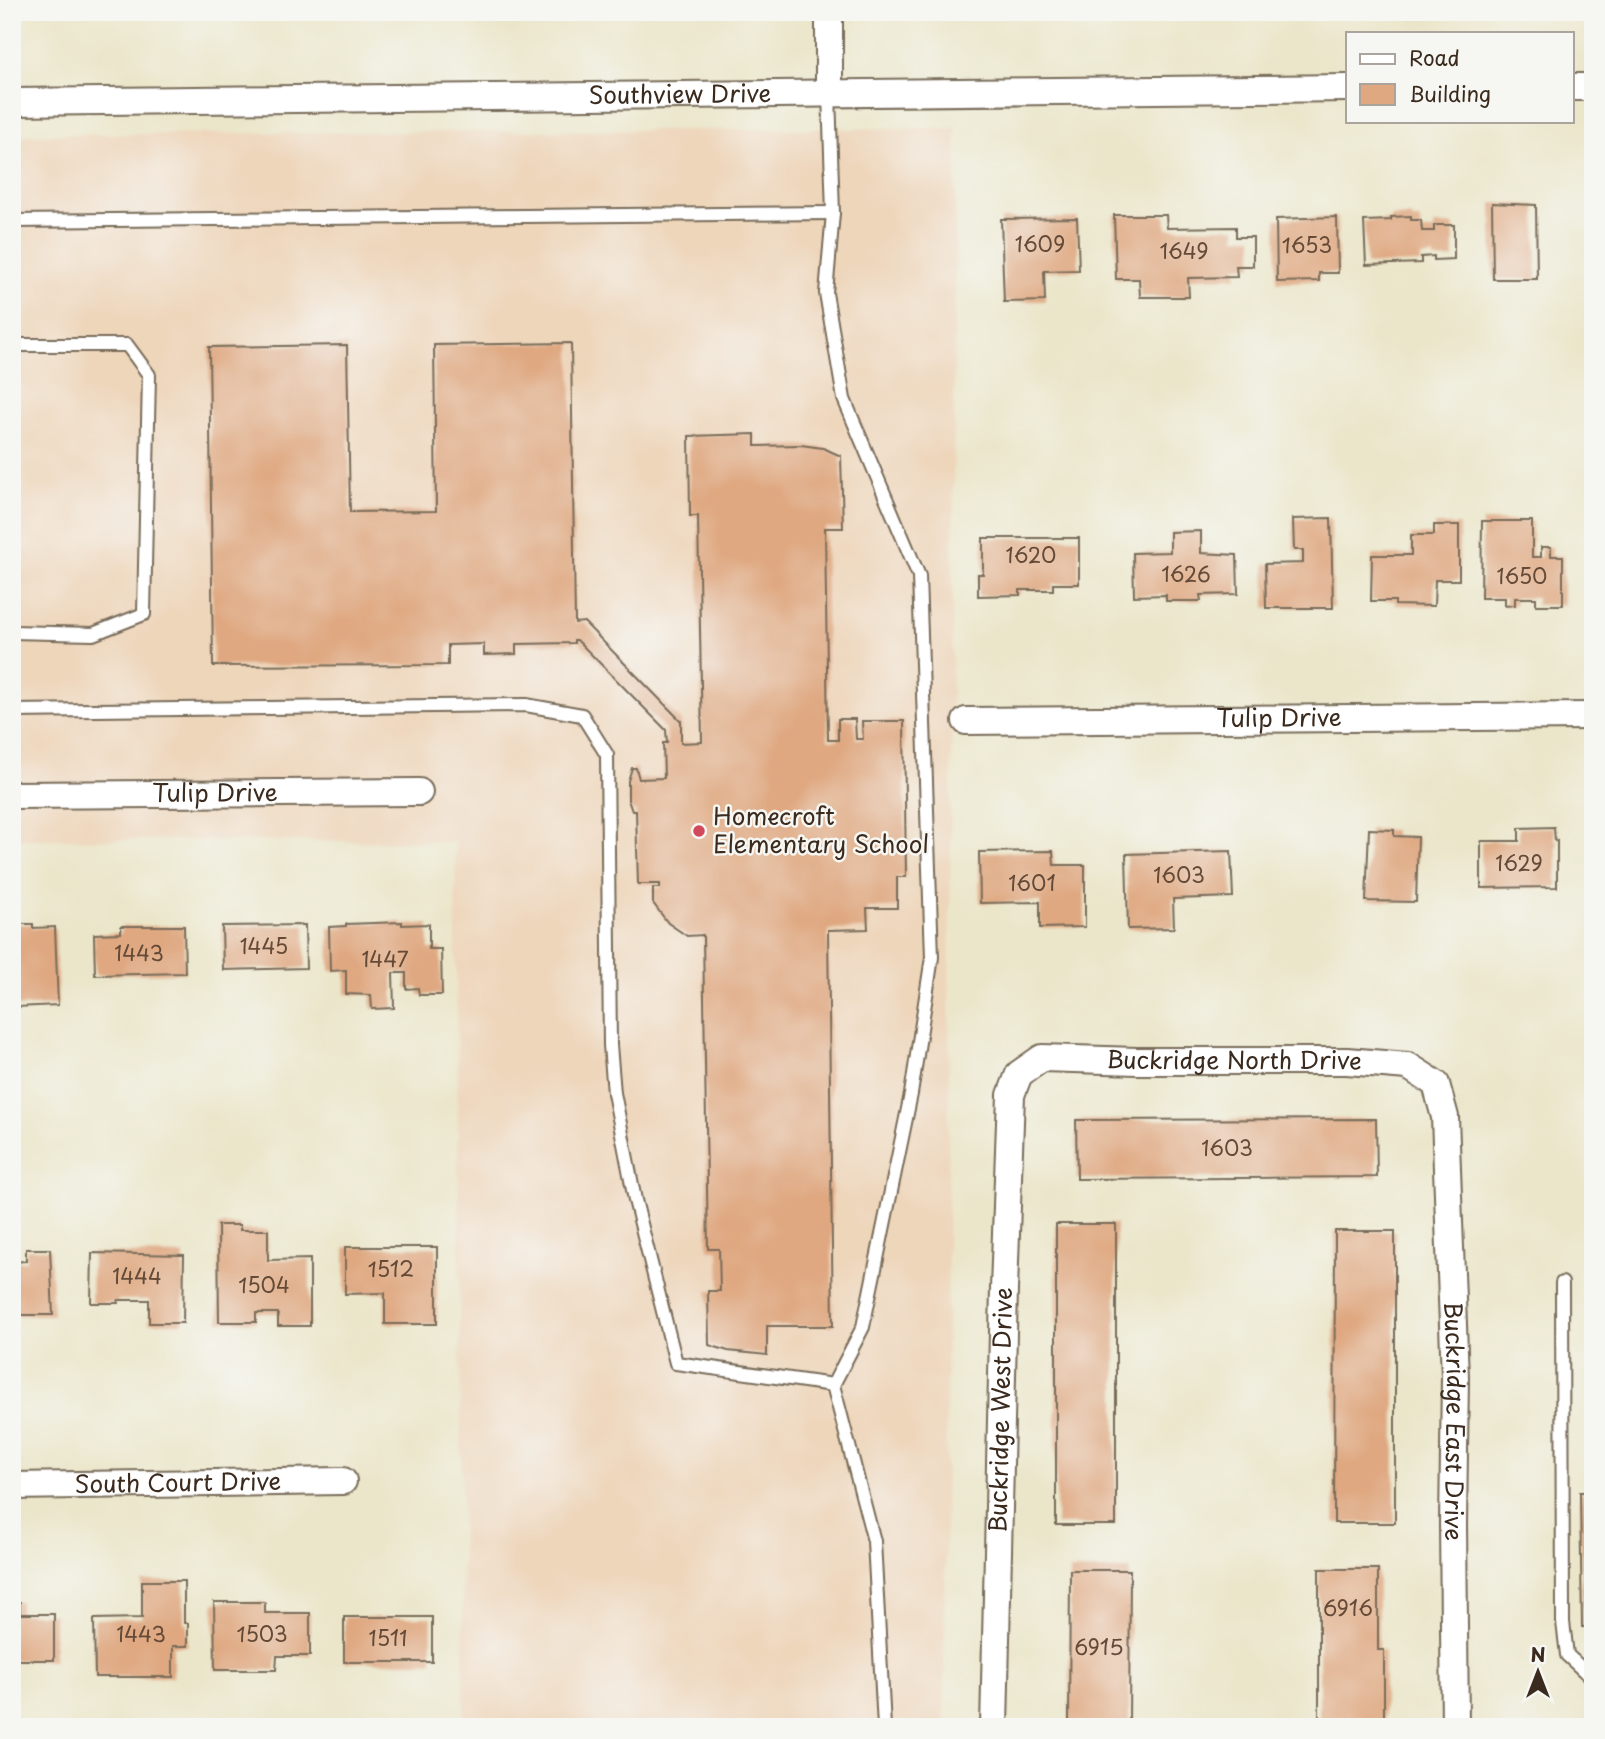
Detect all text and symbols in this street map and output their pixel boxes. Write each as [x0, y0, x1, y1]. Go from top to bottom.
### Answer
legend [1346, 32, 1574, 122]
text: Road [1409, 41, 1460, 73]
street label: Southview Drive [588, 74, 771, 112]
text: Building [1409, 77, 1491, 109]
house number: 1609 [1015, 227, 1065, 259]
house number: 1653 [1282, 228, 1332, 260]
house number: 1649 [1159, 234, 1209, 266]
house number: 1620 [1006, 538, 1056, 570]
house number: 1626 [1161, 557, 1211, 589]
house number: 1650 [1497, 559, 1547, 591]
street label: Tulip Drive [1216, 698, 1342, 735]
street label: Tulip Drive [152, 773, 278, 810]
place label: Homecroft Elementary School [713, 797, 929, 861]
marker: Homecroft Elementary School [691, 823, 707, 839]
house number: 1629 [1495, 846, 1543, 878]
house number: 1603 [1153, 858, 1205, 890]
house number: 1601 [1008, 866, 1056, 898]
house number: 1445 [240, 929, 288, 961]
house number: 1443 [114, 936, 164, 968]
house number: 1447 [361, 942, 409, 974]
street label: Buckridge North Drive [1106, 1040, 1364, 1078]
house number: 1603 [1201, 1131, 1253, 1163]
house number: 1512 [368, 1252, 414, 1284]
house number: 1444 [112, 1259, 162, 1291]
house number: 1504 [238, 1268, 290, 1300]
street label: Buckridge West Drive [978, 1287, 1020, 1533]
street label: Buckridge East Drive [1436, 1301, 1475, 1541]
street label: South Court Drive [74, 1462, 281, 1501]
house number: 6916 [1323, 1591, 1373, 1623]
house number: 1443 [116, 1617, 166, 1649]
house number: 1503 [236, 1617, 288, 1649]
house number: 1511 [369, 1621, 407, 1653]
house number: 6915 [1074, 1630, 1124, 1662]
north arrow [1504, 1638, 1574, 1708]
text: N [1530, 1640, 1546, 1668]

